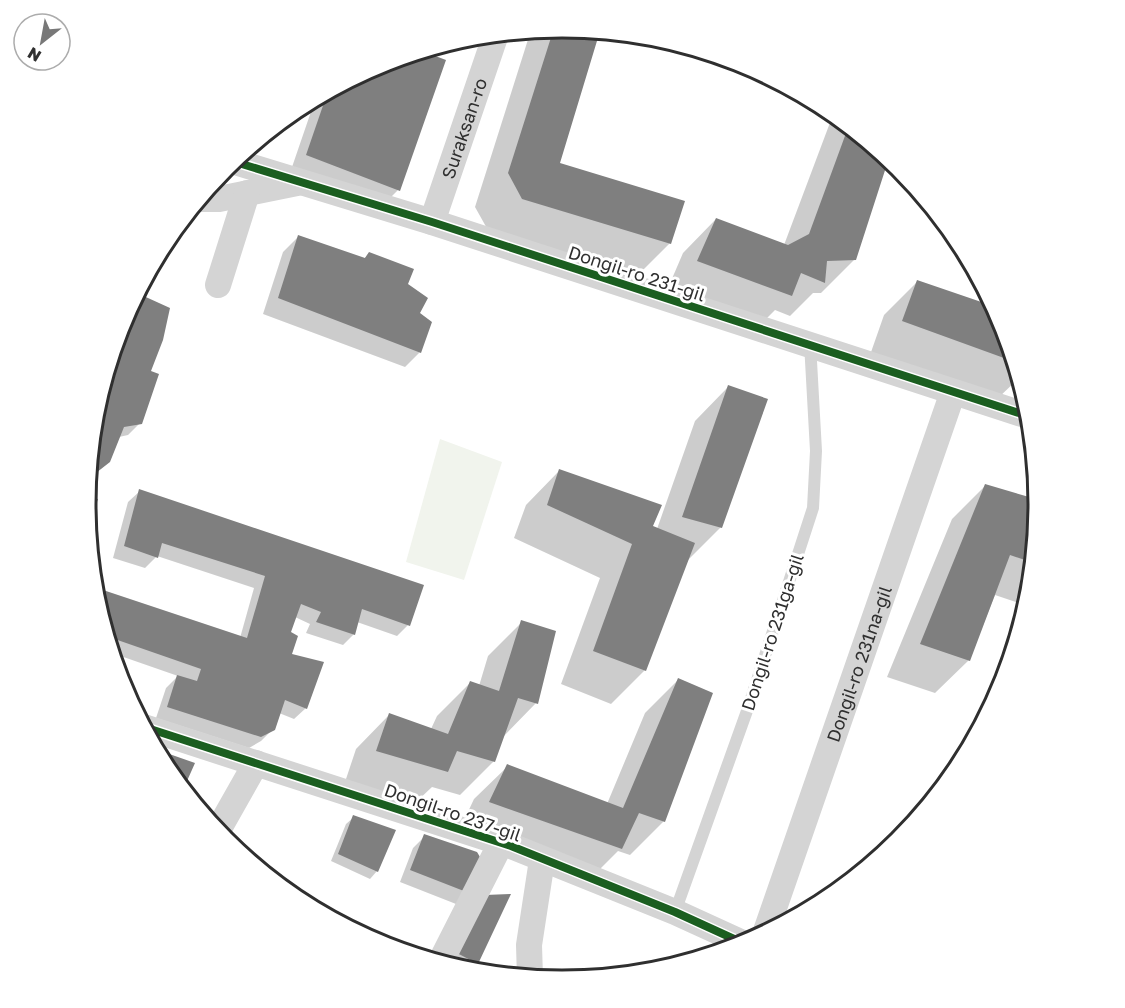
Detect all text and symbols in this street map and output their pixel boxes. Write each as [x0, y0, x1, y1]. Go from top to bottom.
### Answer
north arrow [12, 12, 72, 72]
text: N [24, 43, 45, 67]
street label: Suraksan-ro [437, 75, 491, 181]
street label: Dongil-ro 231-gil [566, 241, 708, 306]
street label: Dongil-ro 231ga-gil [736, 550, 808, 713]
street label: Dongil-ro 231na-gil [821, 583, 896, 745]
street label: Dongil-ro 237-gil [382, 778, 525, 846]

